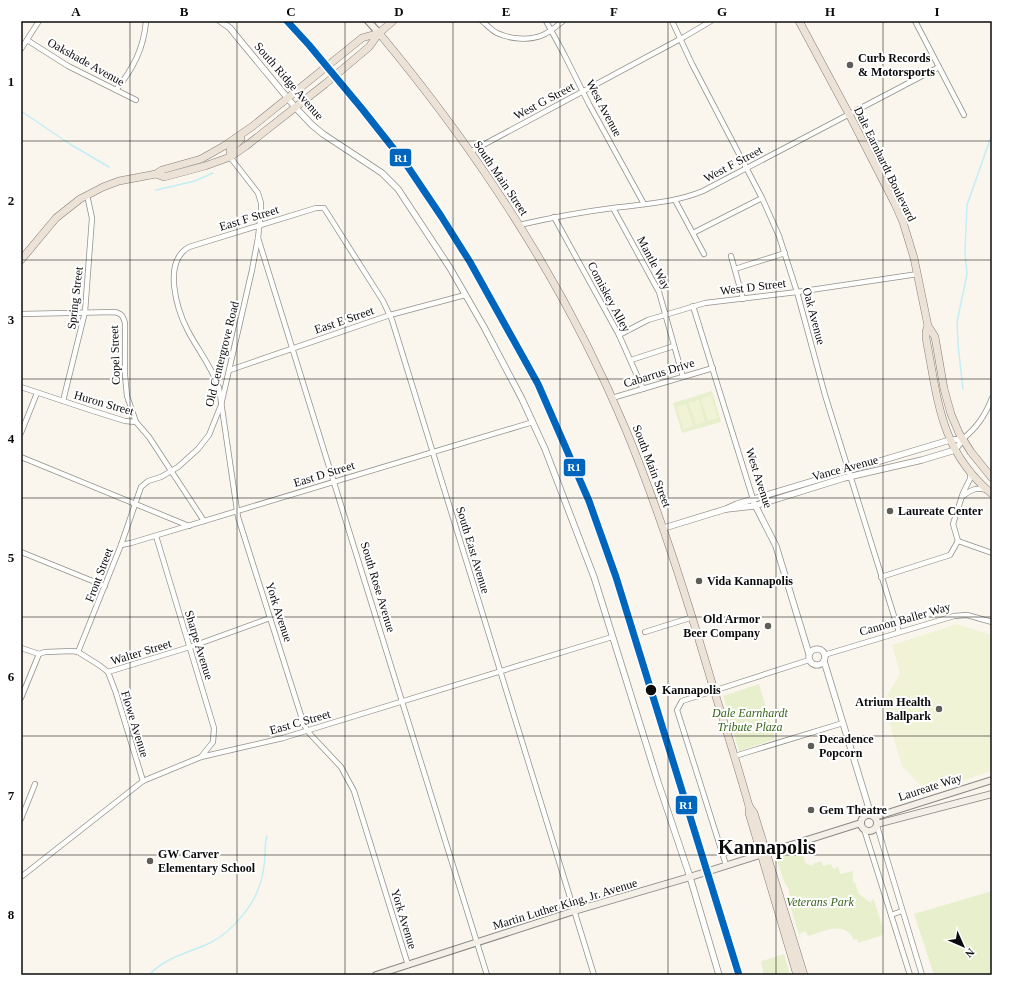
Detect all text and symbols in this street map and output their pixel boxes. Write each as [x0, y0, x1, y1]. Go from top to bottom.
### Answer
text: A [71, 4, 81, 19]
text: B [180, 4, 189, 19]
text: C [286, 4, 296, 19]
text: D [394, 4, 404, 19]
text: E [502, 4, 510, 19]
text: F [610, 4, 618, 19]
text: G [717, 4, 727, 19]
text: H [825, 4, 835, 19]
text: I [934, 4, 940, 19]
street label: Oakshade Avenue [45, 35, 127, 89]
street label: South Ridge Avenue [251, 39, 327, 123]
place label: Curb Records & Motorsports [858, 51, 935, 79]
marker: Curb Records & Motorsports [845, 60, 855, 70]
text: 1 [8, 74, 14, 89]
street label: West Avenue [583, 77, 625, 139]
street label: West G Street [511, 79, 577, 123]
street label: Dale Earnhardt Boulevard [851, 104, 919, 224]
street label: South Main Street [471, 138, 532, 219]
street label: West F Street [701, 142, 765, 185]
line badge: R1 [389, 148, 412, 167]
text: R1 [394, 152, 408, 164]
text: 2 [8, 193, 14, 208]
street label: East F Street [218, 202, 281, 234]
street label: Mantle Way [634, 234, 674, 292]
street label: Comiskey Alley [585, 259, 633, 335]
street label: Spring Street [64, 265, 86, 330]
street label: West D Street [719, 276, 787, 298]
street label: Oak Avenue [800, 286, 828, 346]
street label: Old Centergrove Road [202, 300, 242, 408]
street label: East E Street [312, 303, 376, 337]
text: 3 [8, 312, 15, 327]
street label: Copel Street [107, 324, 123, 385]
street label: Cabarrus Drive [622, 356, 696, 390]
street label: Huron Street [72, 388, 136, 418]
street label: South Main Street [630, 423, 674, 510]
text: 4 [8, 431, 15, 446]
street label: West Avenue [743, 446, 775, 510]
street label: Vance Avenue [810, 452, 880, 484]
street label: East D Street [292, 458, 357, 490]
line badge: R1 [563, 458, 586, 477]
text: R1 [567, 461, 581, 473]
place label: Laureate Center [898, 504, 983, 518]
street label: South East Avenue [453, 505, 493, 595]
marker: Laureate Center [885, 506, 895, 516]
street label: South Rose Avenue [358, 540, 398, 634]
street label: Front Street [82, 545, 116, 604]
text: 5 [8, 550, 15, 565]
place label: Vida Kannapolis [707, 574, 793, 588]
marker: Vida Kannapolis [694, 576, 704, 586]
street label: York Avenue [263, 580, 295, 644]
street label: Cannon Baller Way [858, 599, 952, 639]
street label: Sharpe Avenue [182, 608, 216, 682]
place label: Old Armor Beer Company [683, 612, 761, 640]
marker: Old Armor Beer Company [763, 621, 773, 631]
street label: Walter Street [109, 636, 174, 668]
text: 6 [8, 669, 15, 684]
marker: Kannapolis [644, 683, 658, 697]
place label: Kannapolis [662, 683, 721, 697]
street label: Flowe Avenue [118, 689, 152, 759]
place label: Atrium Health Ballpark [855, 695, 931, 723]
marker: Atrium Health Ballpark [934, 704, 944, 714]
street label: East C Street [268, 706, 333, 737]
park label: Dale Earnhardt Tribute Plaza [711, 706, 789, 734]
place label: Decadence Popcorn [819, 732, 874, 760]
marker: Decadence Popcorn [806, 741, 816, 751]
street label: Laureate Way [896, 770, 964, 804]
text: 7 [8, 788, 15, 803]
line badge: R1 [675, 795, 698, 815]
text: R1 [679, 799, 693, 811]
place label: Gem Theatre [819, 803, 888, 817]
marker: Gem Theatre [806, 805, 816, 815]
district label: Kannapolis [718, 836, 816, 859]
place label: GW Carver Elementary School [158, 847, 256, 875]
marker: GW Carver Elementary School [145, 856, 155, 866]
street label: Martin Luther King, Jr. Avenue [491, 875, 639, 933]
street label: York Avenue [388, 887, 420, 951]
park label: Veterans Park [786, 895, 854, 909]
text: 8 [8, 907, 15, 922]
north arrow [943, 926, 983, 966]
text: N [963, 946, 977, 960]

